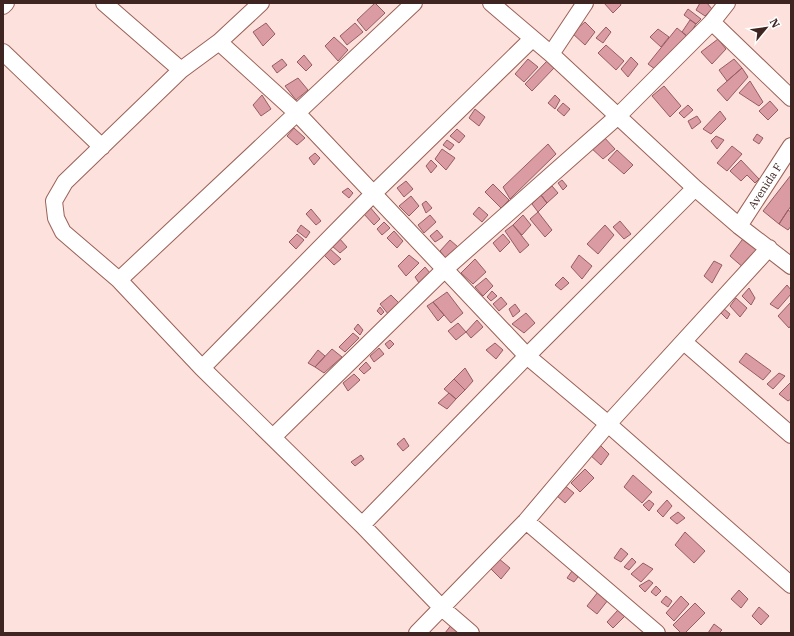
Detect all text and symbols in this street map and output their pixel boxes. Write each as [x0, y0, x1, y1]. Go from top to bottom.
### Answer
north arrow [746, 8, 786, 48]
text: N [767, 16, 783, 31]
street label: Avenida F [745, 160, 785, 211]

